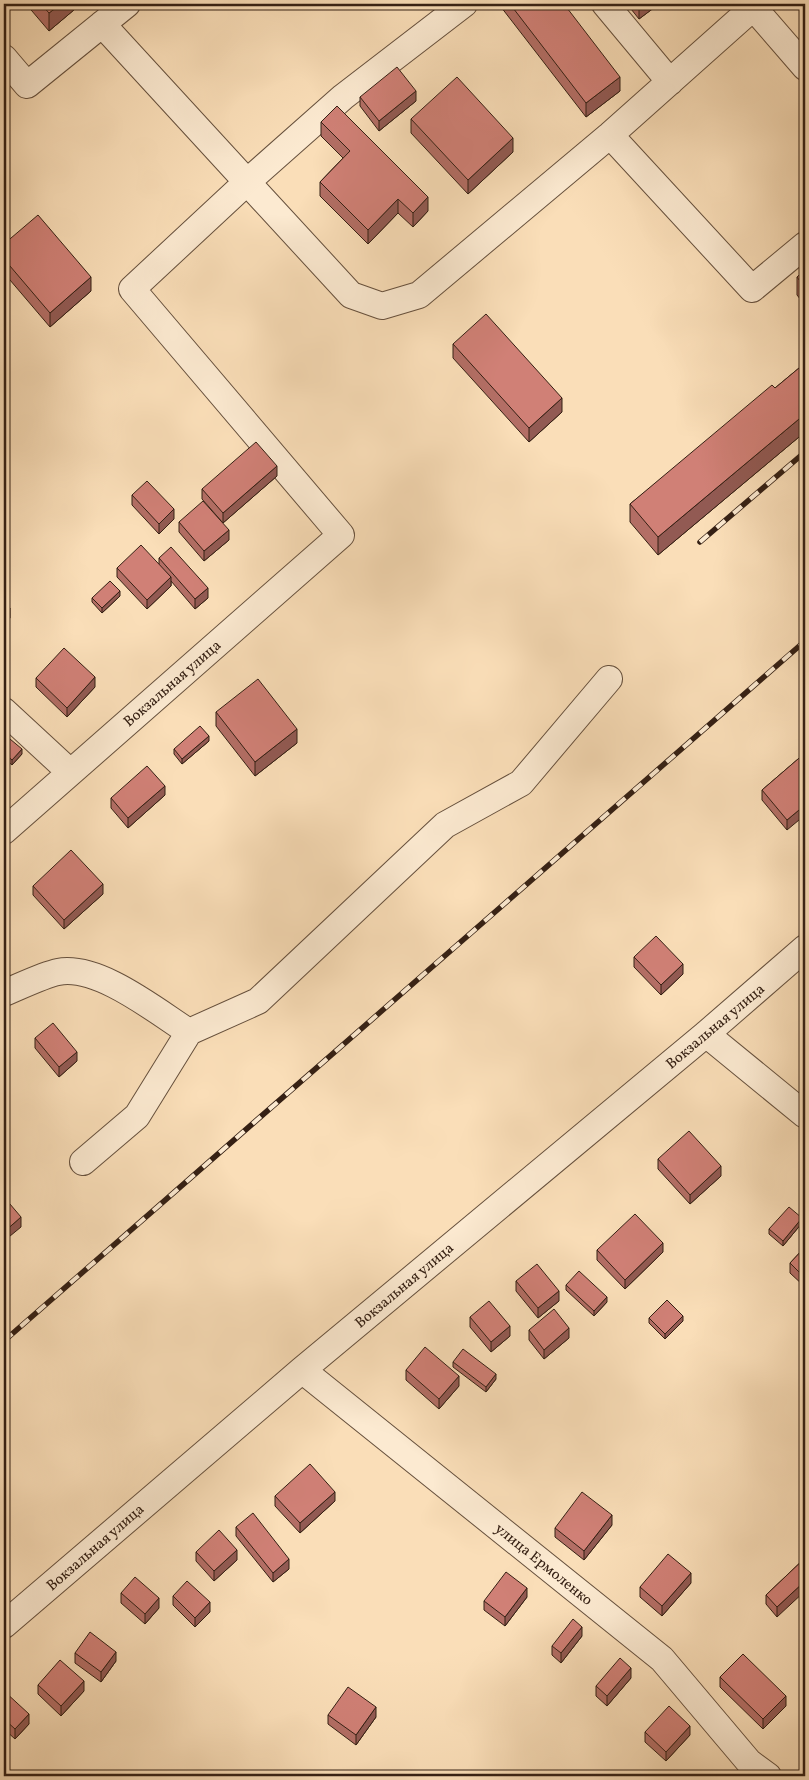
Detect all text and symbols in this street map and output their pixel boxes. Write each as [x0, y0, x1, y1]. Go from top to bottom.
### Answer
street label: Вокзальная улица [119, 636, 226, 733]
street label: Вокзальная улица [662, 979, 770, 1075]
street label: Вокзальная улица [351, 1238, 459, 1334]
street label: Вокзальная улица [42, 1500, 149, 1597]
street label: улица Ермоленко [490, 1519, 597, 1611]

